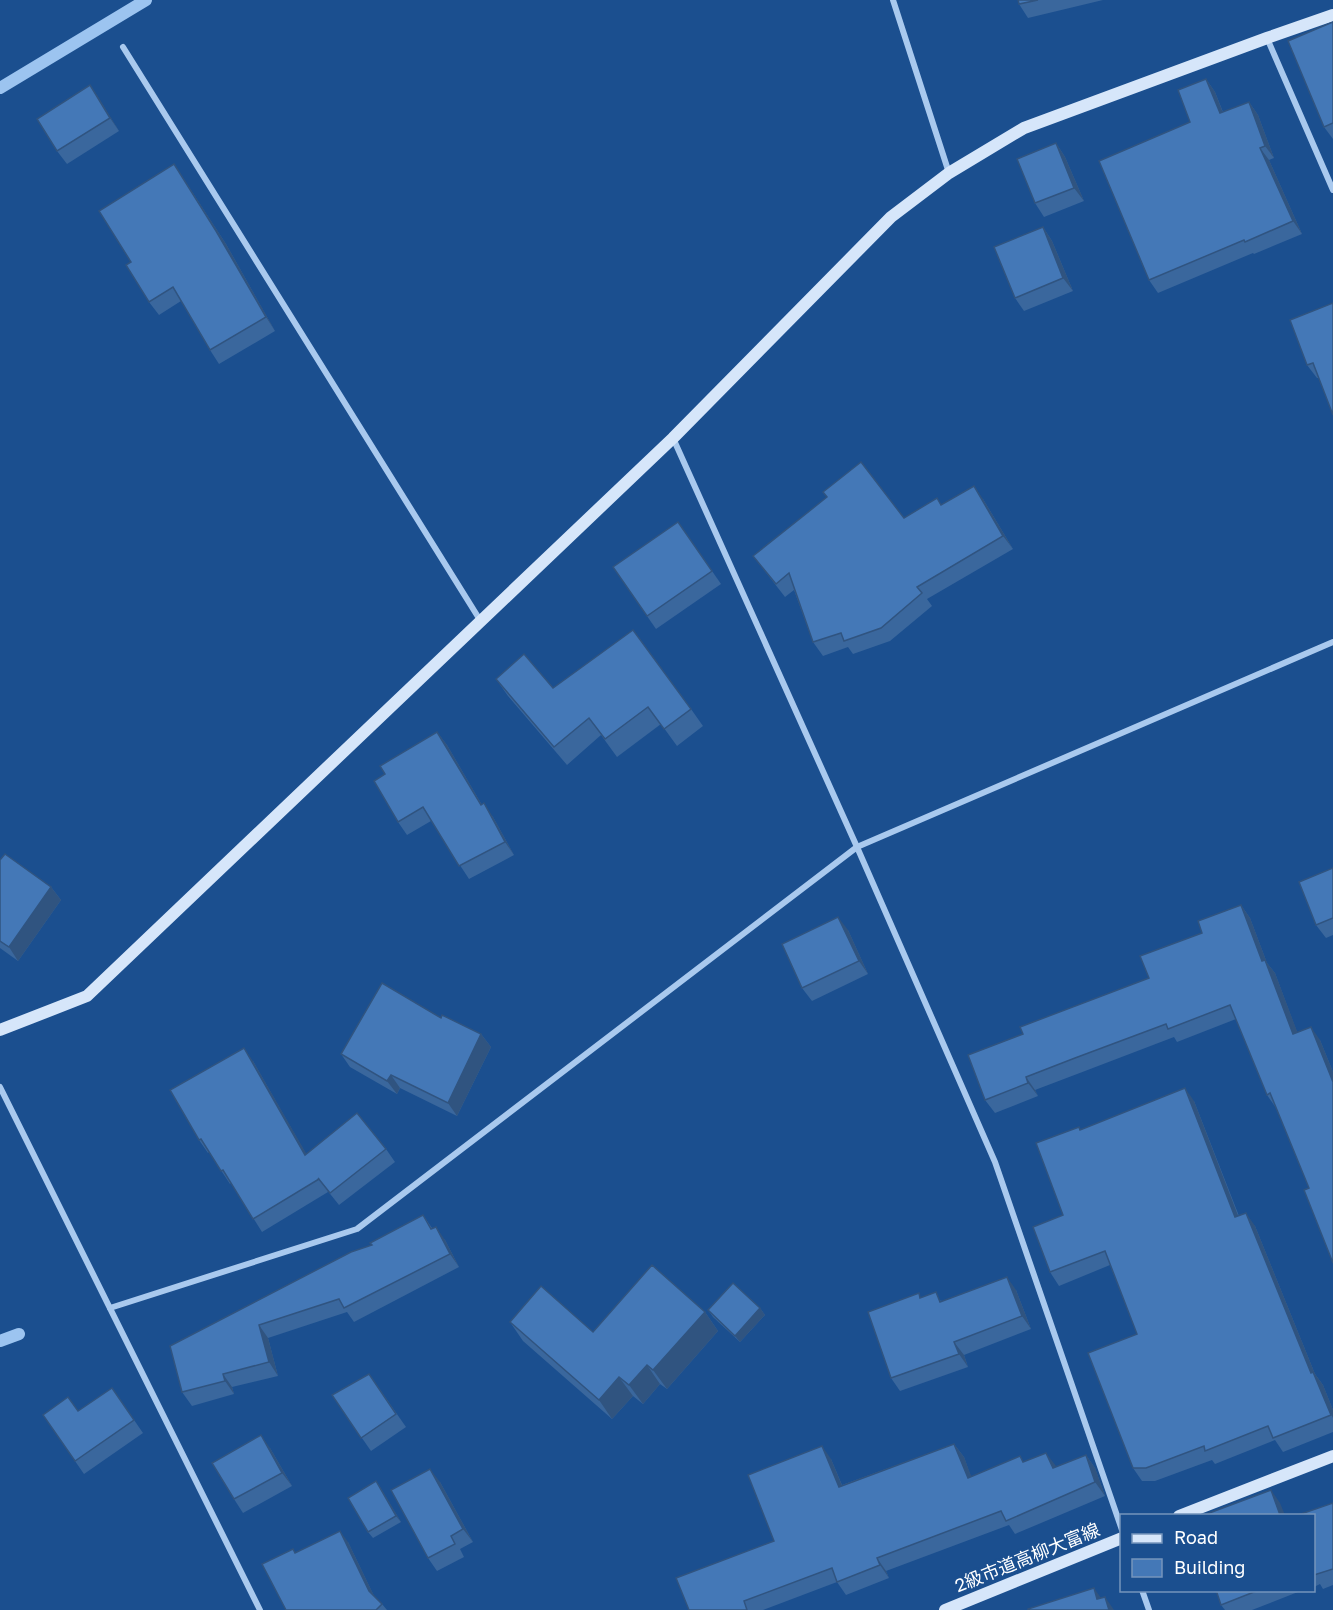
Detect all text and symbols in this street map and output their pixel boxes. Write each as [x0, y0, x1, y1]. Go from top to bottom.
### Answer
legend [1120, 1514, 1315, 1592]
street label: 2級市道高柳大富線 [951, 1518, 1103, 1596]
text: Road [1174, 1526, 1218, 1548]
text: Building [1174, 1556, 1245, 1578]

